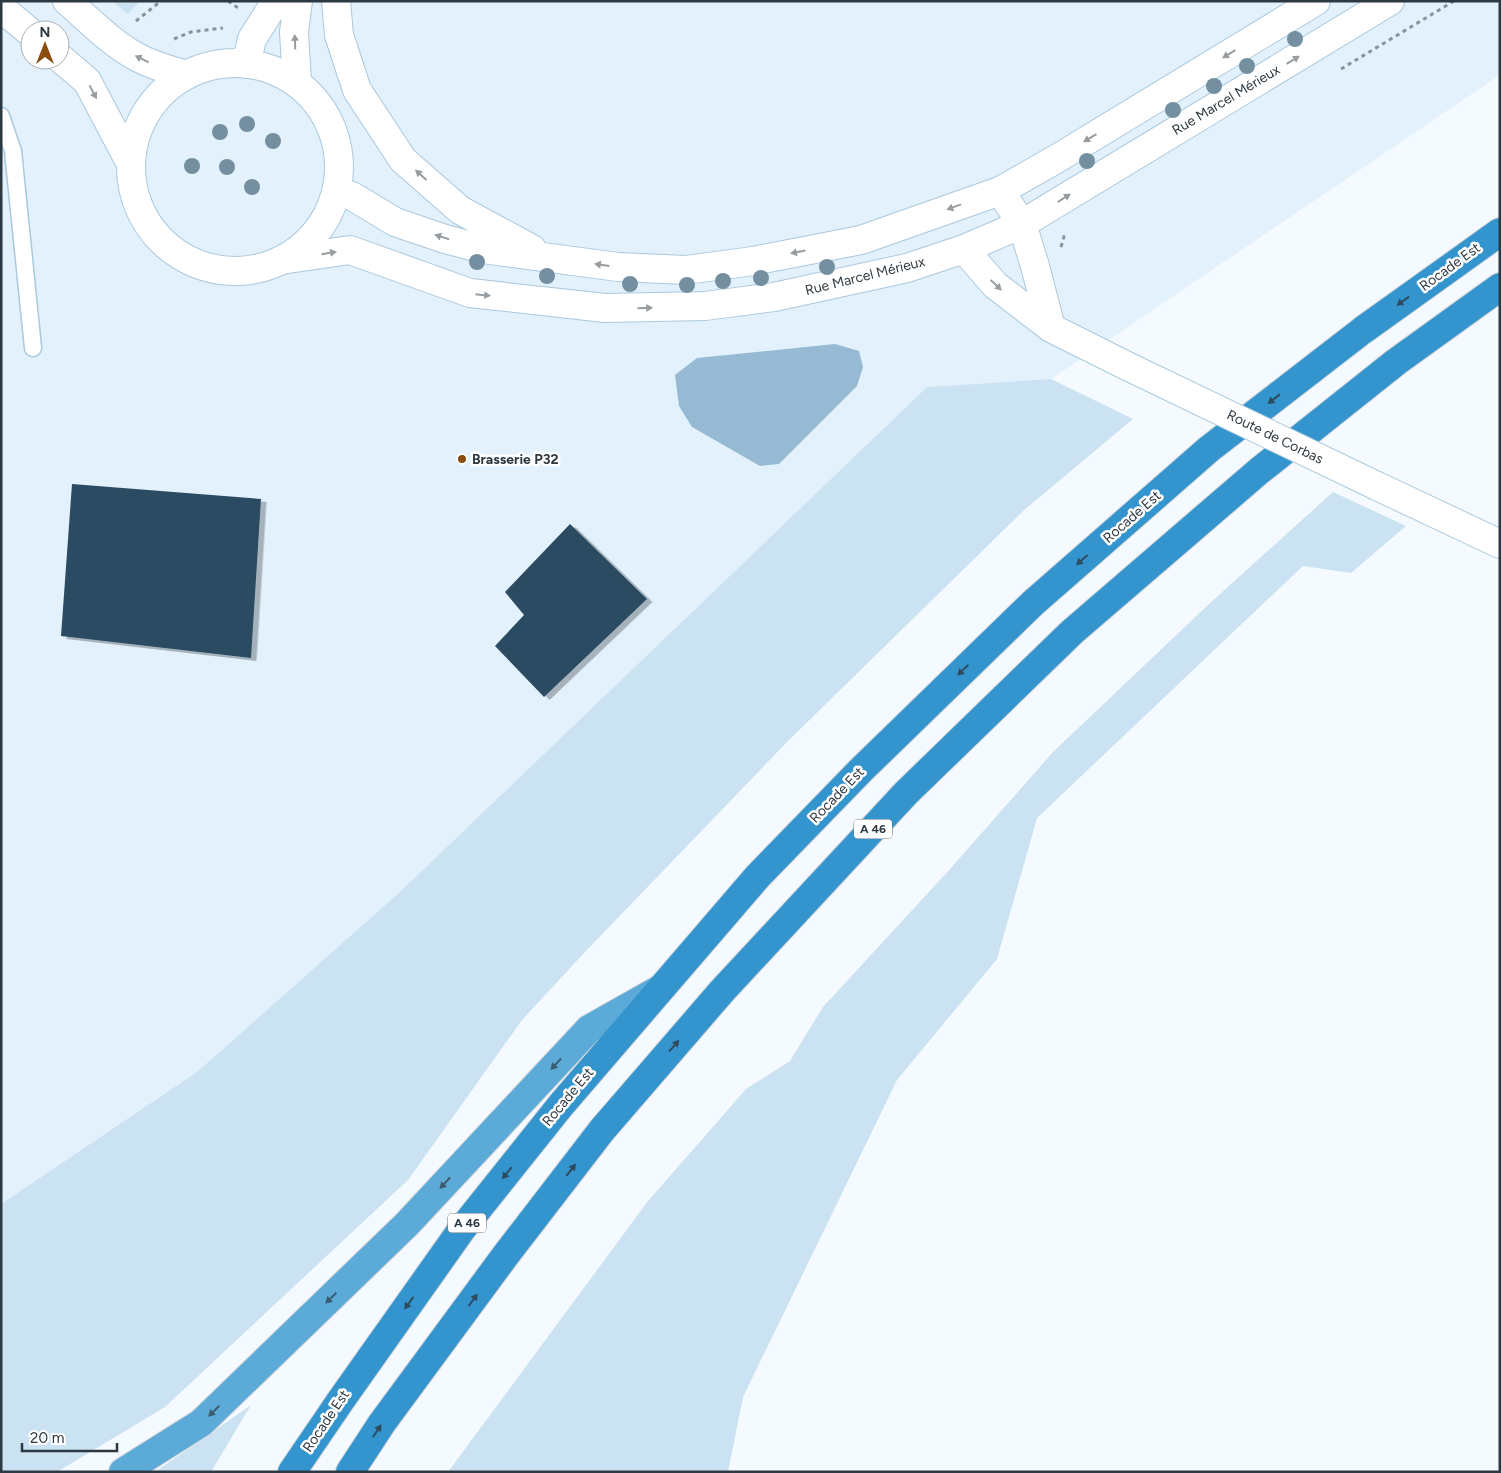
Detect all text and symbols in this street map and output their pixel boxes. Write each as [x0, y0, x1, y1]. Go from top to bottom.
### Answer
north arrow [20, 20, 70, 70]
text: N [40, 24, 50, 41]
one-way arrow [290, 34, 298, 50]
one-way arrow [1223, 49, 1236, 58]
one-way arrow [134, 55, 149, 63]
one-way arrow [1286, 56, 1299, 65]
street label: Rue Marcel Mérieux [1169, 61, 1283, 139]
one-way arrow [89, 85, 97, 100]
one-way arrow [1084, 133, 1097, 143]
one-way arrow [415, 169, 427, 181]
one-way arrow [1057, 194, 1070, 203]
one-way arrow [946, 203, 961, 211]
one-way arrow [435, 233, 450, 241]
street label: Rocade Est [1416, 239, 1484, 295]
one-way arrow [321, 249, 337, 257]
one-way arrow [790, 249, 806, 257]
street label: Rue Marcel Mérieux [803, 253, 927, 299]
one-way arrow [594, 261, 610, 269]
one-way arrow [990, 279, 1002, 291]
one-way arrow [476, 291, 492, 299]
one-way arrow [1396, 296, 1410, 306]
one-way arrow [637, 303, 653, 311]
one-way arrow [1268, 394, 1281, 405]
street label: Route de Corbas [1224, 406, 1326, 468]
place label: Brasserie P32 [472, 451, 559, 468]
marker: Brasserie P32 [456, 453, 468, 465]
street label: Rocade Est [1100, 487, 1164, 547]
one-way arrow [1076, 554, 1089, 565]
one-way arrow [958, 664, 970, 676]
street label: Rocade Est [806, 764, 868, 826]
road number: A 46 [854, 820, 892, 839]
one-way arrow [669, 1039, 680, 1052]
one-way arrow [550, 1058, 562, 1070]
street label: Rocade Est [539, 1064, 597, 1130]
one-way arrow [565, 1164, 576, 1177]
one-way arrow [501, 1166, 512, 1179]
one-way arrow [439, 1177, 451, 1189]
road number: A 46 [448, 1214, 486, 1232]
one-way arrow [325, 1292, 337, 1304]
one-way arrow [467, 1294, 478, 1307]
one-way arrow [404, 1296, 415, 1309]
street label: Rocade Est [299, 1387, 353, 1455]
one-way arrow [208, 1405, 220, 1417]
scale bar [22, 1420, 118, 1452]
one-way arrow [372, 1424, 381, 1438]
text: 20 m [30, 1429, 64, 1447]

